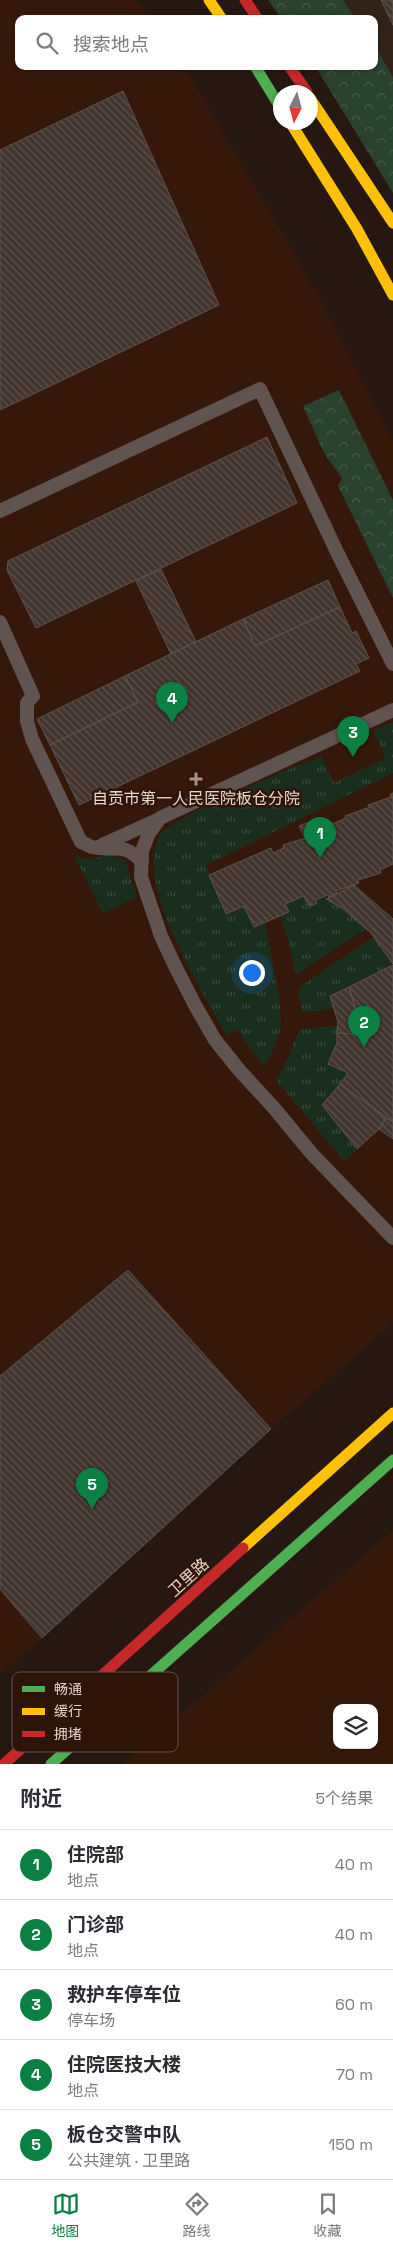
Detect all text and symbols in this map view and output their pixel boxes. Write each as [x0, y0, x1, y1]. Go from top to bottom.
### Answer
search box [15, 15, 378, 70]
icon: search [33, 29, 61, 57]
text: 搜索地点 [73, 32, 149, 57]
north arrow [273, 85, 318, 130]
pin: 4 [156, 682, 188, 723]
pin: 3 [337, 716, 369, 757]
marker: 自贡市第一人民医院板仓分院 [189, 772, 203, 786]
place label: 自贡市第一人民医院板仓分院 [92, 788, 300, 809]
pin: 1 [304, 817, 336, 858]
your location [239, 960, 265, 986]
pin: 2 [348, 1006, 380, 1047]
pin: 5 [76, 1468, 108, 1509]
street label: 卫里路 [163, 1554, 213, 1601]
legend [12, 1672, 178, 1752]
text: 畅通 [54, 1680, 82, 1698]
text: 缓行 [54, 1702, 82, 1720]
map controls [333, 1704, 378, 1749]
button: layers [333, 1704, 378, 1749]
text: 拥堵 [54, 1725, 82, 1743]
text: 附近 [20, 1785, 62, 1812]
text: 5个结果 [315, 1788, 373, 1809]
text: 住院部 [67, 1842, 124, 1867]
text: 1 [32, 1854, 40, 1875]
text: 40 m [335, 1854, 373, 1875]
text: 地点 [67, 1870, 99, 1891]
text: 门诊部 [67, 1912, 124, 1937]
text: 2 [31, 1924, 41, 1945]
text: 40 m [335, 1924, 373, 1945]
text: 地点 [67, 1940, 99, 1961]
text: 救护车停车位 [67, 1982, 181, 2007]
text: 3 [31, 1994, 41, 2015]
text: 60 m [335, 1994, 373, 2015]
text: 停车场 [67, 2010, 115, 2031]
text: 住院医技大楼 [67, 2052, 181, 2077]
text: 4 [31, 2064, 41, 2085]
text: 70 m [336, 2064, 373, 2085]
text: 地点 [67, 2080, 99, 2101]
text: 板仓交警中队 [67, 2122, 181, 2147]
text: 5 [31, 2134, 41, 2155]
text: 150 m [329, 2134, 373, 2155]
text: 公共建筑 · 卫里路 [67, 2150, 190, 2171]
tab: 地图 [52, 2190, 80, 2240]
tab: 路线 [183, 2190, 211, 2240]
tab: 收藏 [314, 2190, 342, 2240]

